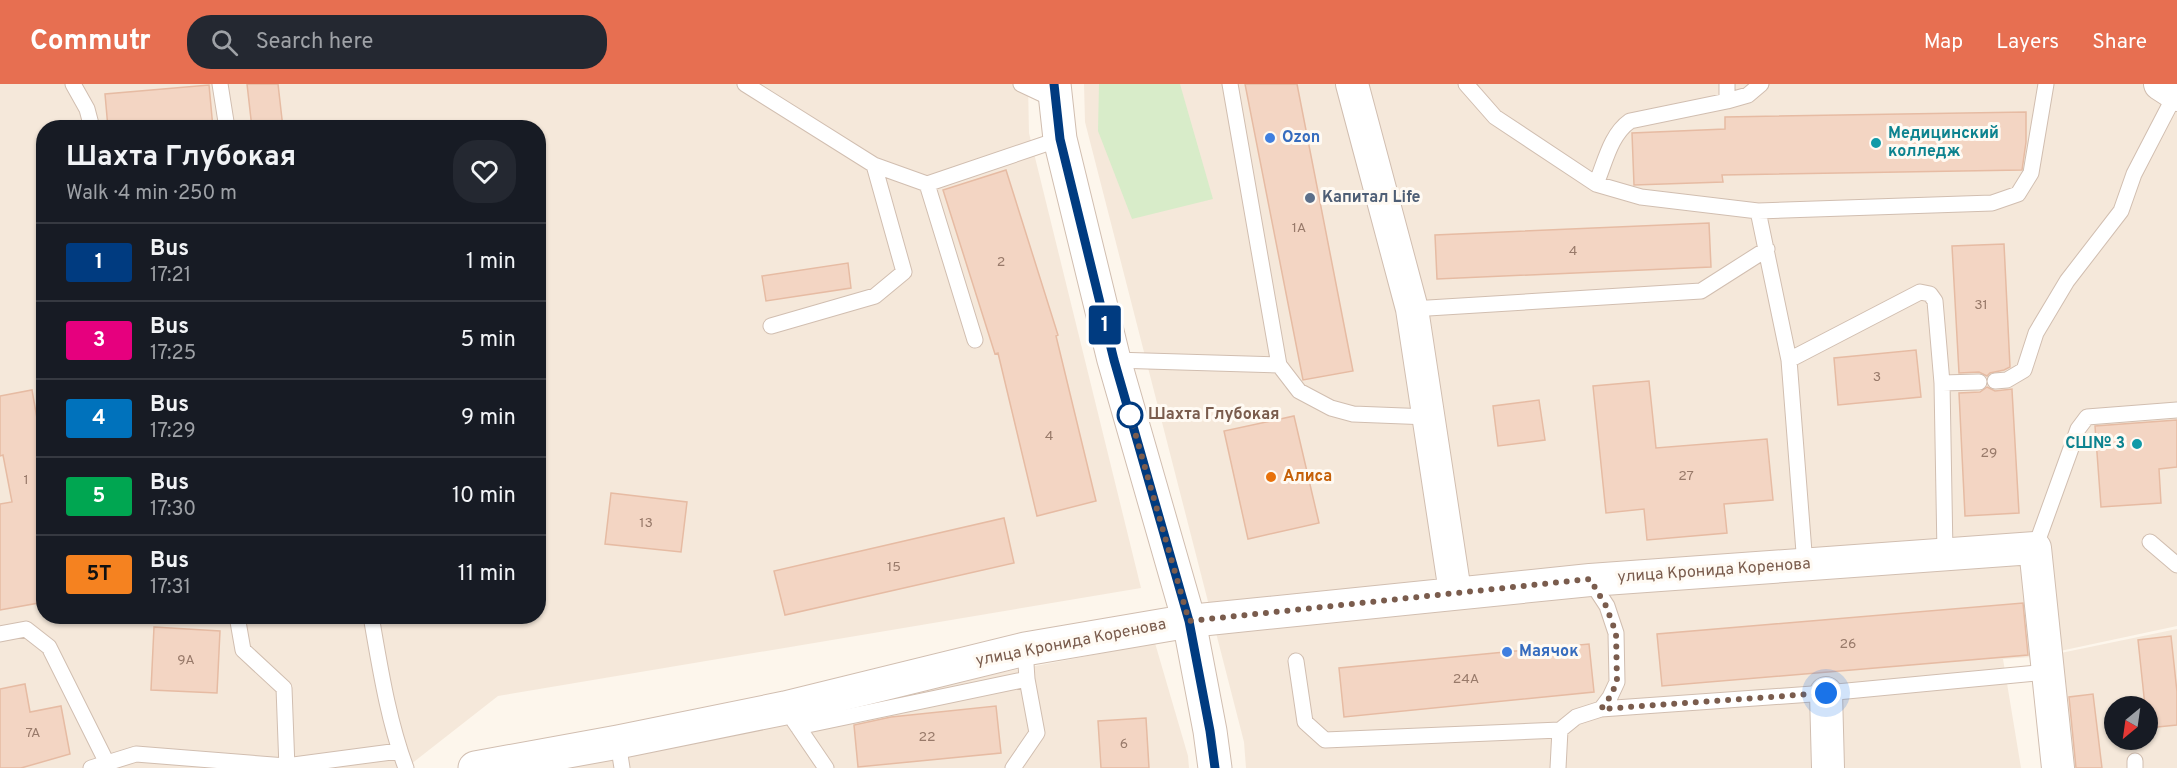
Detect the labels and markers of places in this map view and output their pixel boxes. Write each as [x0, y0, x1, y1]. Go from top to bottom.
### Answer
place label: Медицинский колледж [1888, 124, 1999, 162]
place label: Ozon [1282, 128, 1320, 148]
marker: Ozon [1263, 131, 1277, 145]
marker: Медицинский колледж [1869, 136, 1883, 150]
place label: Капитал Life [1322, 188, 1421, 208]
marker: Капитал Life [1303, 191, 1317, 205]
marker: Шахта Глубокая [1117, 402, 1143, 428]
place label: Шахта Глубокая [1148, 405, 1279, 425]
place label: СШ№ 3 [2065, 434, 2125, 454]
marker: СШ№ 3 [2130, 437, 2144, 451]
place label: Алиса [1283, 467, 1332, 487]
marker: Алиса [1264, 470, 1278, 484]
place label: Маячок [1519, 642, 1579, 662]
marker: Маячок [1500, 645, 1514, 659]

